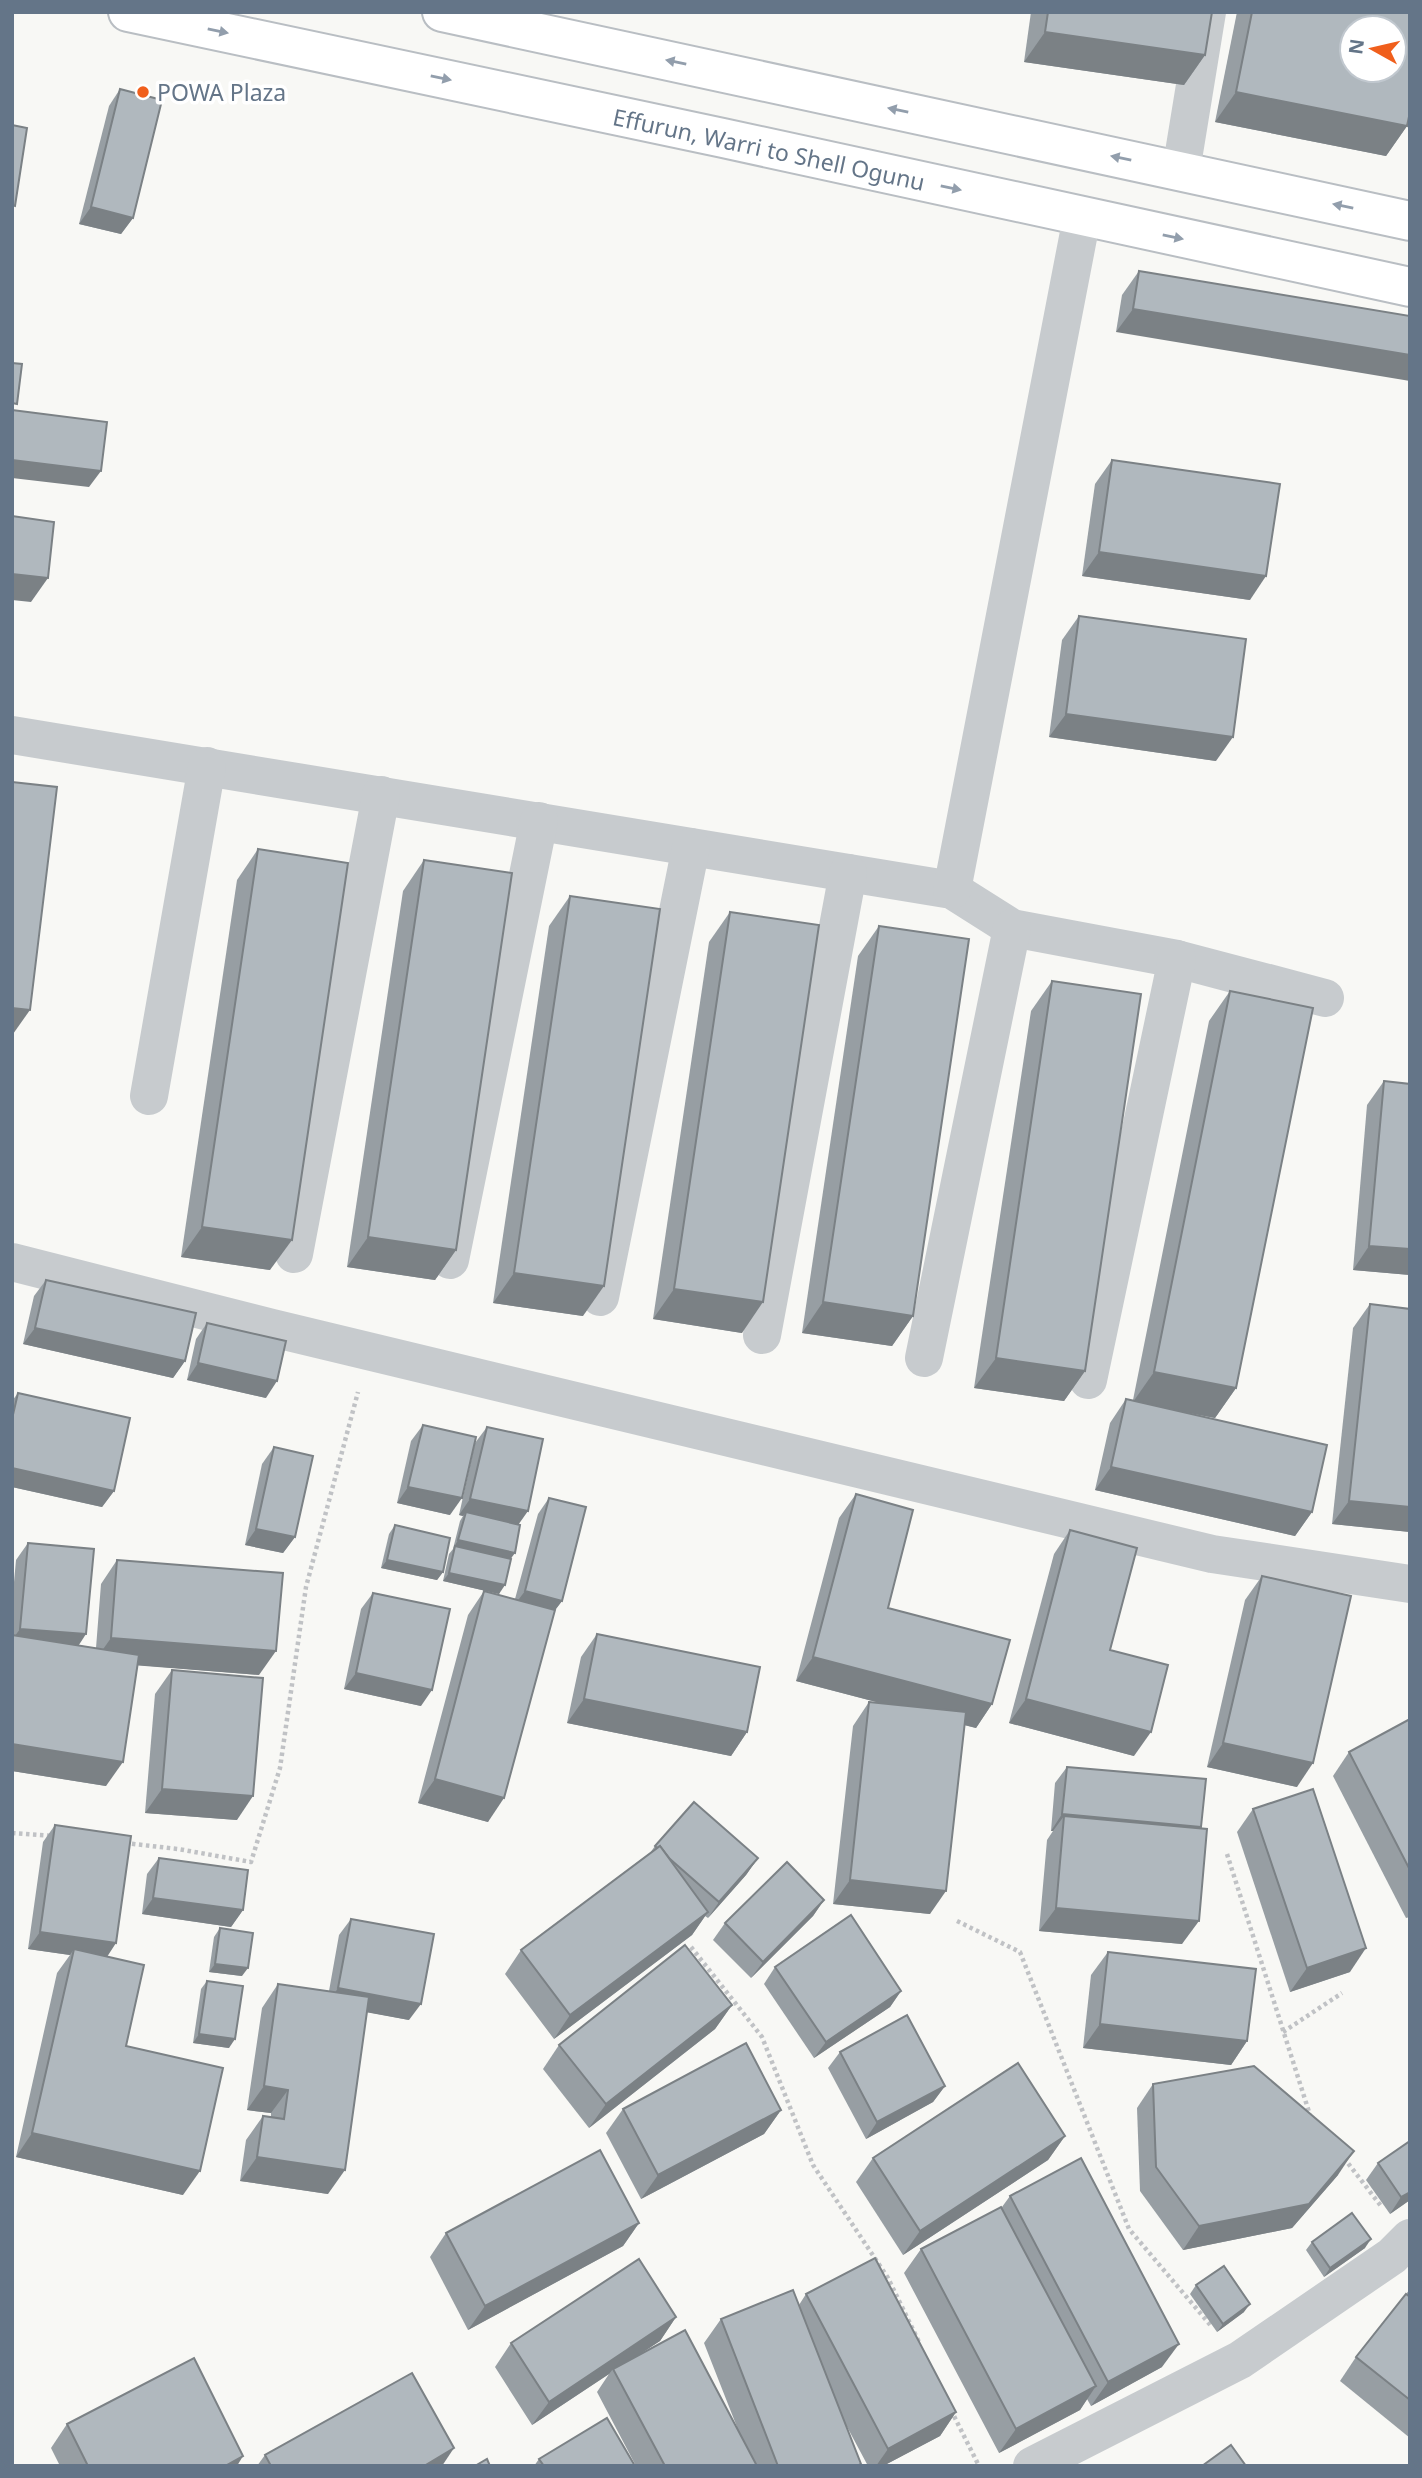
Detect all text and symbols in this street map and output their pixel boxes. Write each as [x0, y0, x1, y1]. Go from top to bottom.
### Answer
north arrow [1338, 14, 1408, 84]
one-way arrow [207, 26, 229, 37]
text: N [1342, 37, 1370, 56]
one-way arrow [665, 57, 687, 68]
one-way arrow [430, 73, 452, 84]
place label: POWA Plaza [157, 76, 286, 108]
marker: POWA Plaza [135, 84, 151, 100]
street label: Effurun, Warri to Shell Ogunu [610, 100, 928, 198]
one-way arrow [887, 104, 909, 115]
one-way arrow [1110, 152, 1132, 163]
one-way arrow [940, 183, 962, 194]
one-way arrow [1332, 201, 1354, 212]
one-way arrow [1162, 231, 1184, 242]

